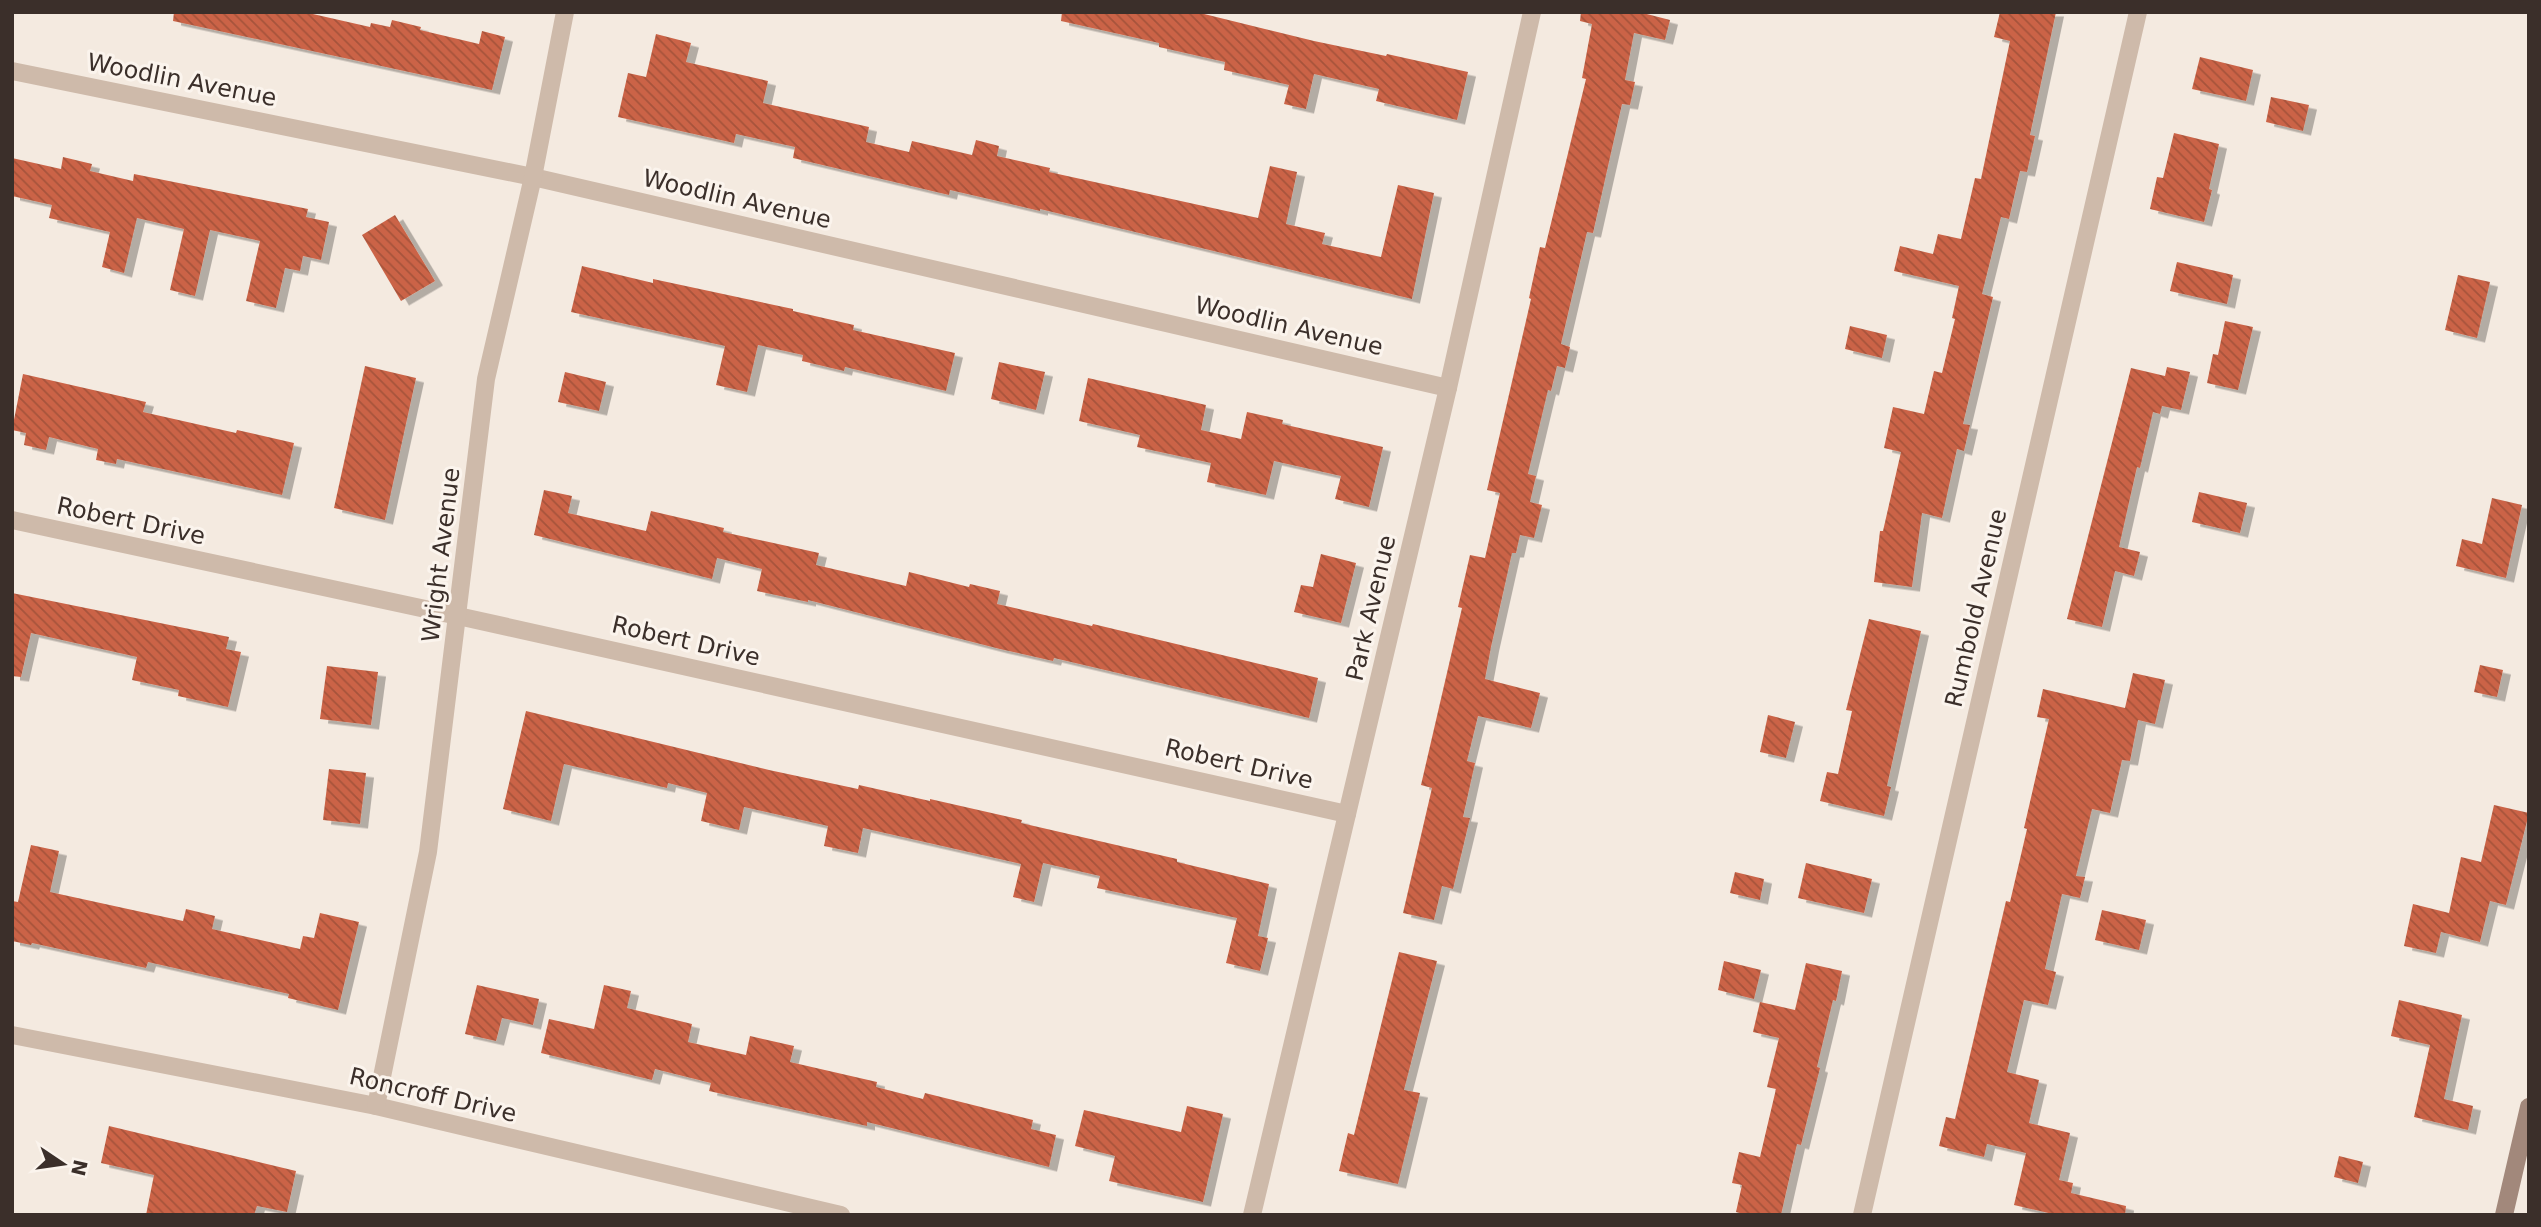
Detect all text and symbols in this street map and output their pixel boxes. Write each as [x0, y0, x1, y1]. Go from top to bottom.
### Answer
street label: Woodlin Avenue [85, 48, 279, 112]
street label: Woodlin Avenue [640, 164, 834, 234]
street label: Woodlin Avenue [1192, 291, 1386, 361]
street label: Wright Avenue [416, 466, 466, 644]
street label: Robert Drive [54, 492, 208, 550]
street label: Rumbold Avenue [1940, 506, 2012, 710]
street label: Park Avenue [1341, 532, 1401, 684]
street label: Robert Drive [609, 610, 763, 672]
street label: Robert Drive [1162, 733, 1316, 795]
street label: Roncroff Drive [347, 1062, 519, 1128]
north arrow [28, 1129, 98, 1199]
text: N [67, 1158, 92, 1178]

